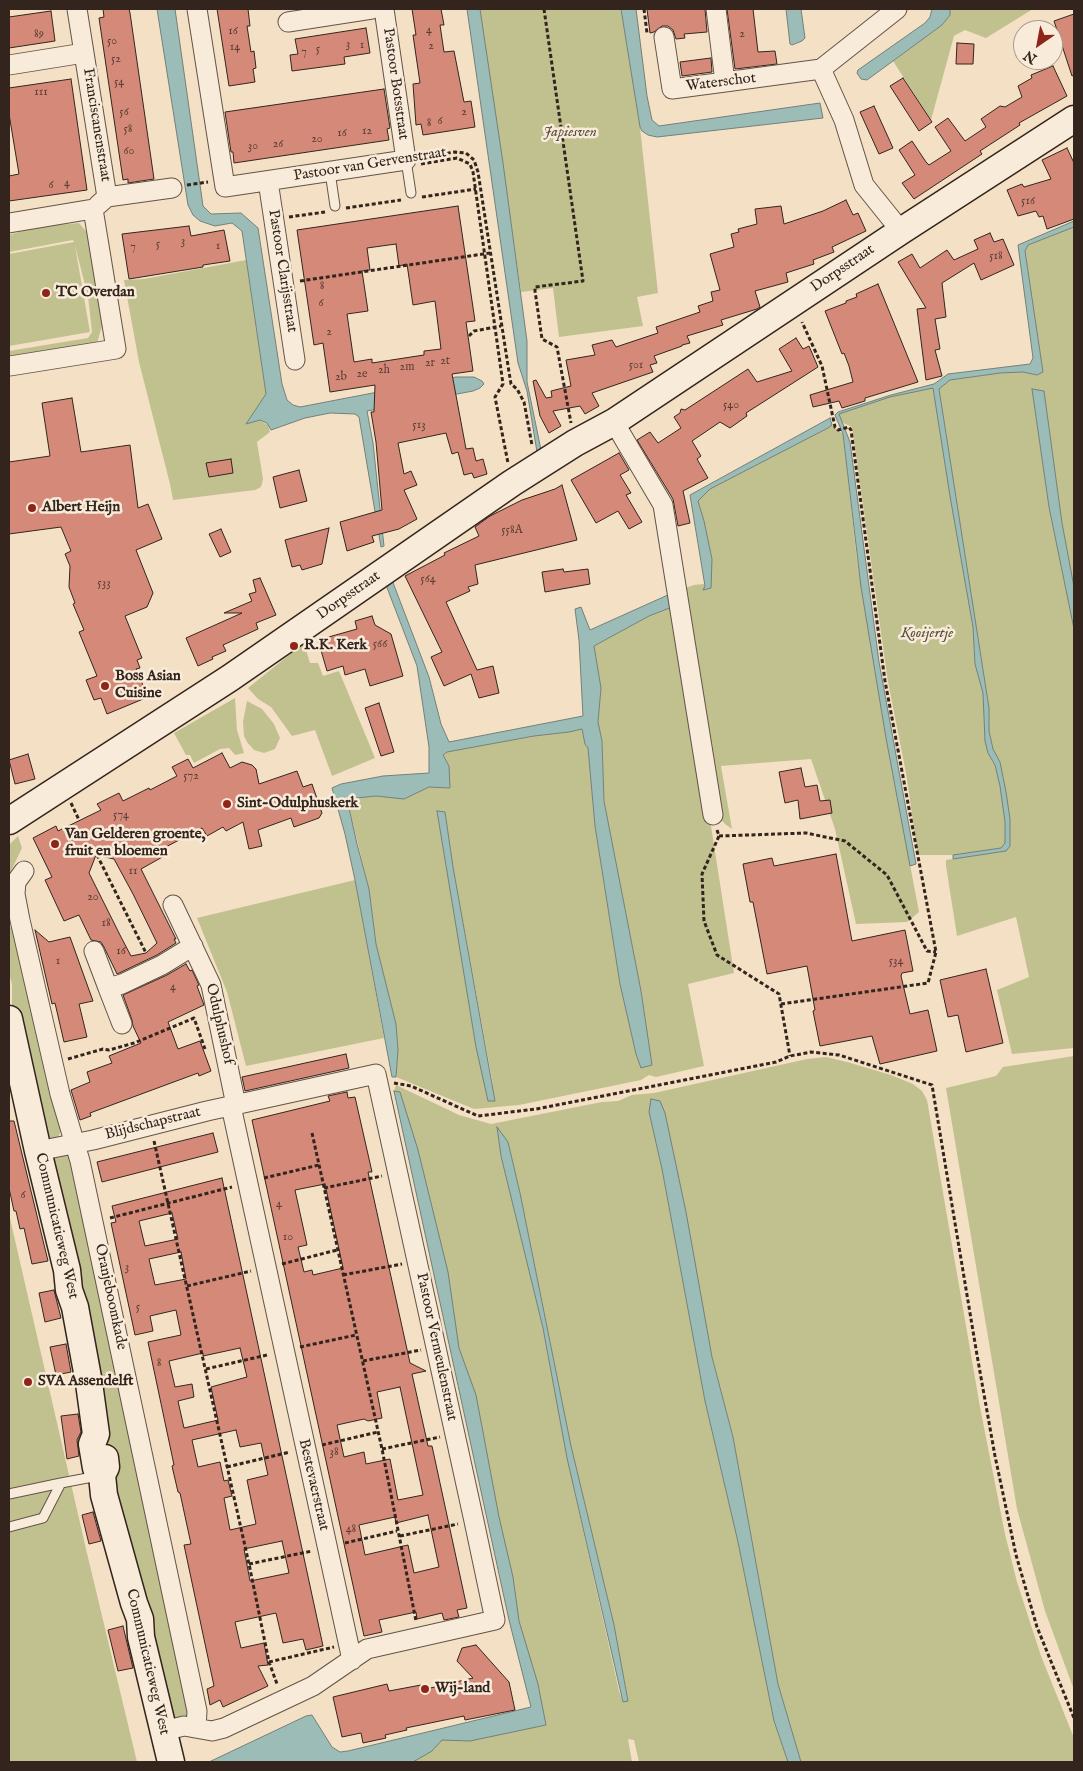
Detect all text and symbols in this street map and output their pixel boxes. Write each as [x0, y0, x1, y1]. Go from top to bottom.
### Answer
north arrow [1013, 20, 1063, 70]
house number: 4 [426, 24, 432, 38]
house number: 16 [228, 25, 238, 39]
street label: Pastoor Botsstraat [378, 27, 412, 141]
house number: 89 [34, 28, 44, 42]
house number: 2 [739, 28, 745, 42]
house number: 50 [107, 35, 117, 49]
house number: 3 [346, 38, 350, 52]
house number: 1 [360, 39, 364, 53]
house number: 2 [428, 40, 434, 54]
house number: 14 [230, 41, 240, 55]
house number: 5 [316, 43, 320, 57]
house number: 7 [301, 46, 307, 60]
text: N [1020, 46, 1040, 68]
house number: 52 [111, 53, 121, 67]
street label: Franciscanenstraat [78, 67, 114, 183]
street label: Waterschot [685, 70, 757, 96]
house number: 54 [114, 76, 124, 90]
house number: 111 [34, 86, 48, 100]
house number: 56 [119, 106, 129, 120]
house number: 2 [461, 106, 467, 120]
house number: 6 [437, 115, 443, 129]
house number: 8 [427, 117, 431, 131]
house number: 58 [123, 123, 133, 137]
park label: Japiesven [543, 124, 597, 142]
house number: 12 [362, 125, 372, 139]
house number: 16 [337, 127, 347, 141]
house number: 20 [311, 133, 323, 147]
house number: 26 [273, 138, 283, 152]
house number: 30 [248, 140, 258, 154]
street label: Pastoor van Gervenstraat [292, 144, 448, 186]
house number: 60 [124, 145, 134, 159]
house number: 4 [64, 177, 70, 191]
house number: 6 [48, 179, 54, 193]
house number: 516 [1021, 195, 1035, 209]
street label: Pastoor Clarijsstraat [263, 208, 301, 334]
house number: 3 [181, 235, 185, 249]
house number: 5 [156, 238, 160, 252]
house number: 1 [216, 240, 220, 254]
house number: 7 [130, 241, 136, 255]
street label: Dorpsstraat [808, 241, 878, 297]
house number: 518 [989, 250, 1003, 264]
house number: 8 [320, 280, 324, 294]
place label: TC Overdan [56, 284, 135, 302]
marker: TC Overdan [40, 287, 52, 299]
house number: 6 [318, 297, 324, 311]
house number: 2 [326, 326, 332, 340]
house number: 2t [440, 355, 450, 369]
house number: 2r [425, 357, 435, 371]
house number: 501 [629, 359, 643, 373]
house number: 2m [400, 361, 414, 375]
house number: 2h [378, 364, 390, 378]
house number: 2e [356, 368, 368, 382]
house number: 2b [335, 371, 347, 385]
house number: 540 [723, 399, 739, 413]
house number: 513 [412, 419, 426, 433]
place label: Albert Heijn [42, 499, 120, 517]
marker: Albert Heijn [26, 502, 38, 514]
house number: 558A [501, 524, 523, 538]
street label: Dorpsstraat [314, 568, 384, 624]
house number: 564 [420, 573, 436, 587]
house number: 533 [97, 577, 111, 591]
park label: Kooijertje [901, 625, 953, 643]
place label: R.K. Kerk [304, 637, 367, 655]
house number: 566 [373, 638, 387, 652]
marker: R.K. Kerk [288, 640, 300, 652]
place label: Boss Asian Cuisine [115, 668, 181, 703]
marker: Boss Asian Cuisine [99, 680, 111, 692]
house number: 572 [183, 770, 199, 784]
place label: Sint-Odulphuskerk [237, 795, 358, 813]
marker: Sint-Odulphuskerk [221, 798, 233, 810]
house number: 574 [113, 809, 129, 823]
place label: Van Gelderen groente, fruit en bloemen [65, 826, 206, 861]
marker: Van Gelderen groente, fruit en bloemen [49, 838, 61, 850]
house number: 11 [129, 865, 137, 879]
house number: 20 [87, 891, 99, 905]
house number: 18 [101, 917, 111, 931]
house number: 16 [116, 945, 126, 959]
house number: 1 [56, 955, 60, 969]
house number: 534 [889, 955, 903, 969]
house number: 4 [170, 981, 176, 995]
street label: Odulphushof [201, 982, 237, 1066]
street label: Blijdschapstraat [103, 1103, 203, 1145]
street label: Communicatieweg West [30, 1151, 82, 1301]
house number: 6 [20, 1189, 26, 1203]
house number: 4 [276, 1198, 282, 1212]
house number: 10 [283, 1231, 293, 1245]
street label: Oranjeboomkade [90, 1242, 130, 1352]
house number: 3 [125, 1261, 129, 1275]
street label: Pastoor Vermeulenstraat [412, 1271, 460, 1423]
house number: 5 [136, 1301, 140, 1315]
house number: 8 [157, 1357, 161, 1371]
place label: SVA Assendelft [38, 1373, 133, 1391]
marker: SVA Assendelft [22, 1376, 34, 1388]
street label: Bestevaerstraat [294, 1437, 332, 1533]
house number: 38 [329, 1446, 339, 1460]
house number: 48 [346, 1523, 356, 1537]
street label: Communicatieweg West [121, 1587, 173, 1737]
place label: Wij-land [435, 1680, 490, 1698]
marker: Wij-land [419, 1683, 431, 1695]

